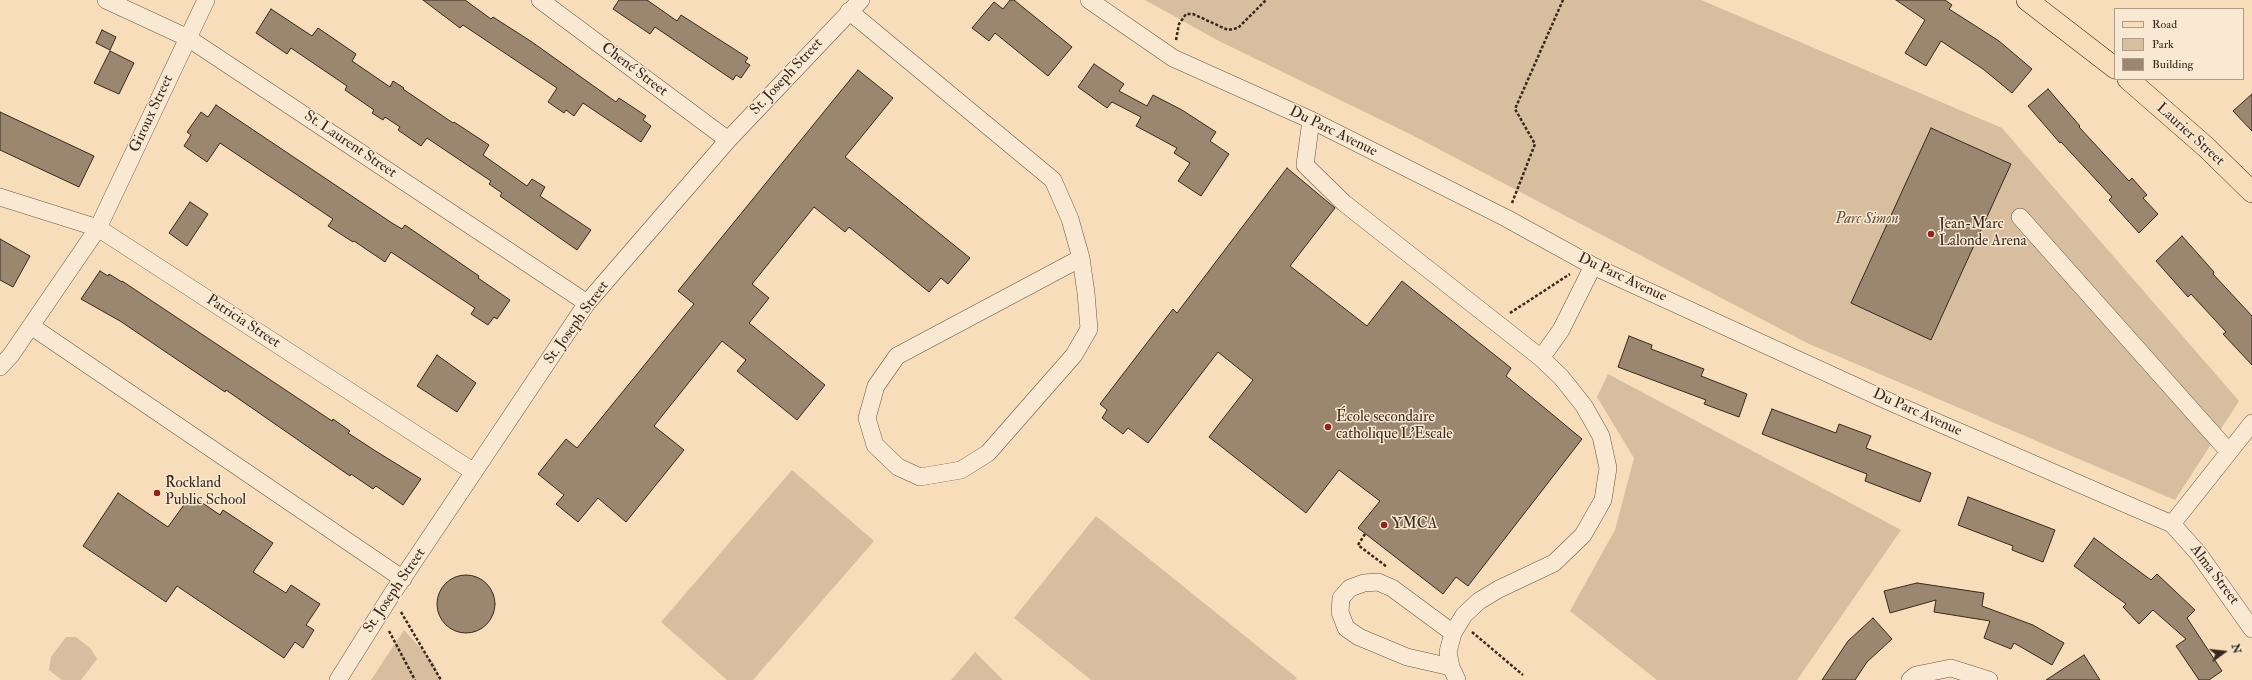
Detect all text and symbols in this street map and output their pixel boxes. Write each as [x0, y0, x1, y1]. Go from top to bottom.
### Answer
legend [2114, 8, 2244, 80]
text: Road [2152, 17, 2177, 32]
street label: St. Joseph Street [747, 35, 827, 119]
text: Park [2152, 37, 2174, 52]
street label: Chené Street [597, 39, 671, 101]
text: Building [2152, 57, 2193, 72]
street label: Giroux Street [126, 73, 178, 155]
street label: Laurier Street [2152, 100, 2228, 170]
street label: Du Parc Avenue [1286, 103, 1380, 161]
street label: St. Laurent Street [300, 107, 400, 183]
park label: Parc Simon [1835, 211, 1899, 229]
place label: Jean-Marc Lalonde Arena [1939, 216, 2027, 251]
marker: Jean-Marc Lalonde Arena [1926, 229, 1936, 239]
street label: Du Parc Avenue [1575, 250, 1669, 306]
street label: St. Joseph Street [541, 278, 613, 368]
street label: Patricia Street [203, 291, 283, 353]
street label: Du Parc Avenue [1870, 385, 1964, 441]
place label: École secondaire catholique L'Escale [1336, 409, 1452, 444]
marker: École secondaire catholique L'Escale [1323, 422, 1333, 432]
place label: Rockland Public School [165, 475, 246, 510]
marker: Rockland Public School [152, 488, 162, 498]
place label: YMCA [1392, 516, 1437, 534]
marker: YMCA [1379, 520, 1389, 530]
street label: Alma Street [2186, 541, 2242, 609]
street label: St. Joseph Street [360, 545, 430, 637]
north arrow [2204, 632, 2244, 672]
text: N [2229, 642, 2244, 655]

